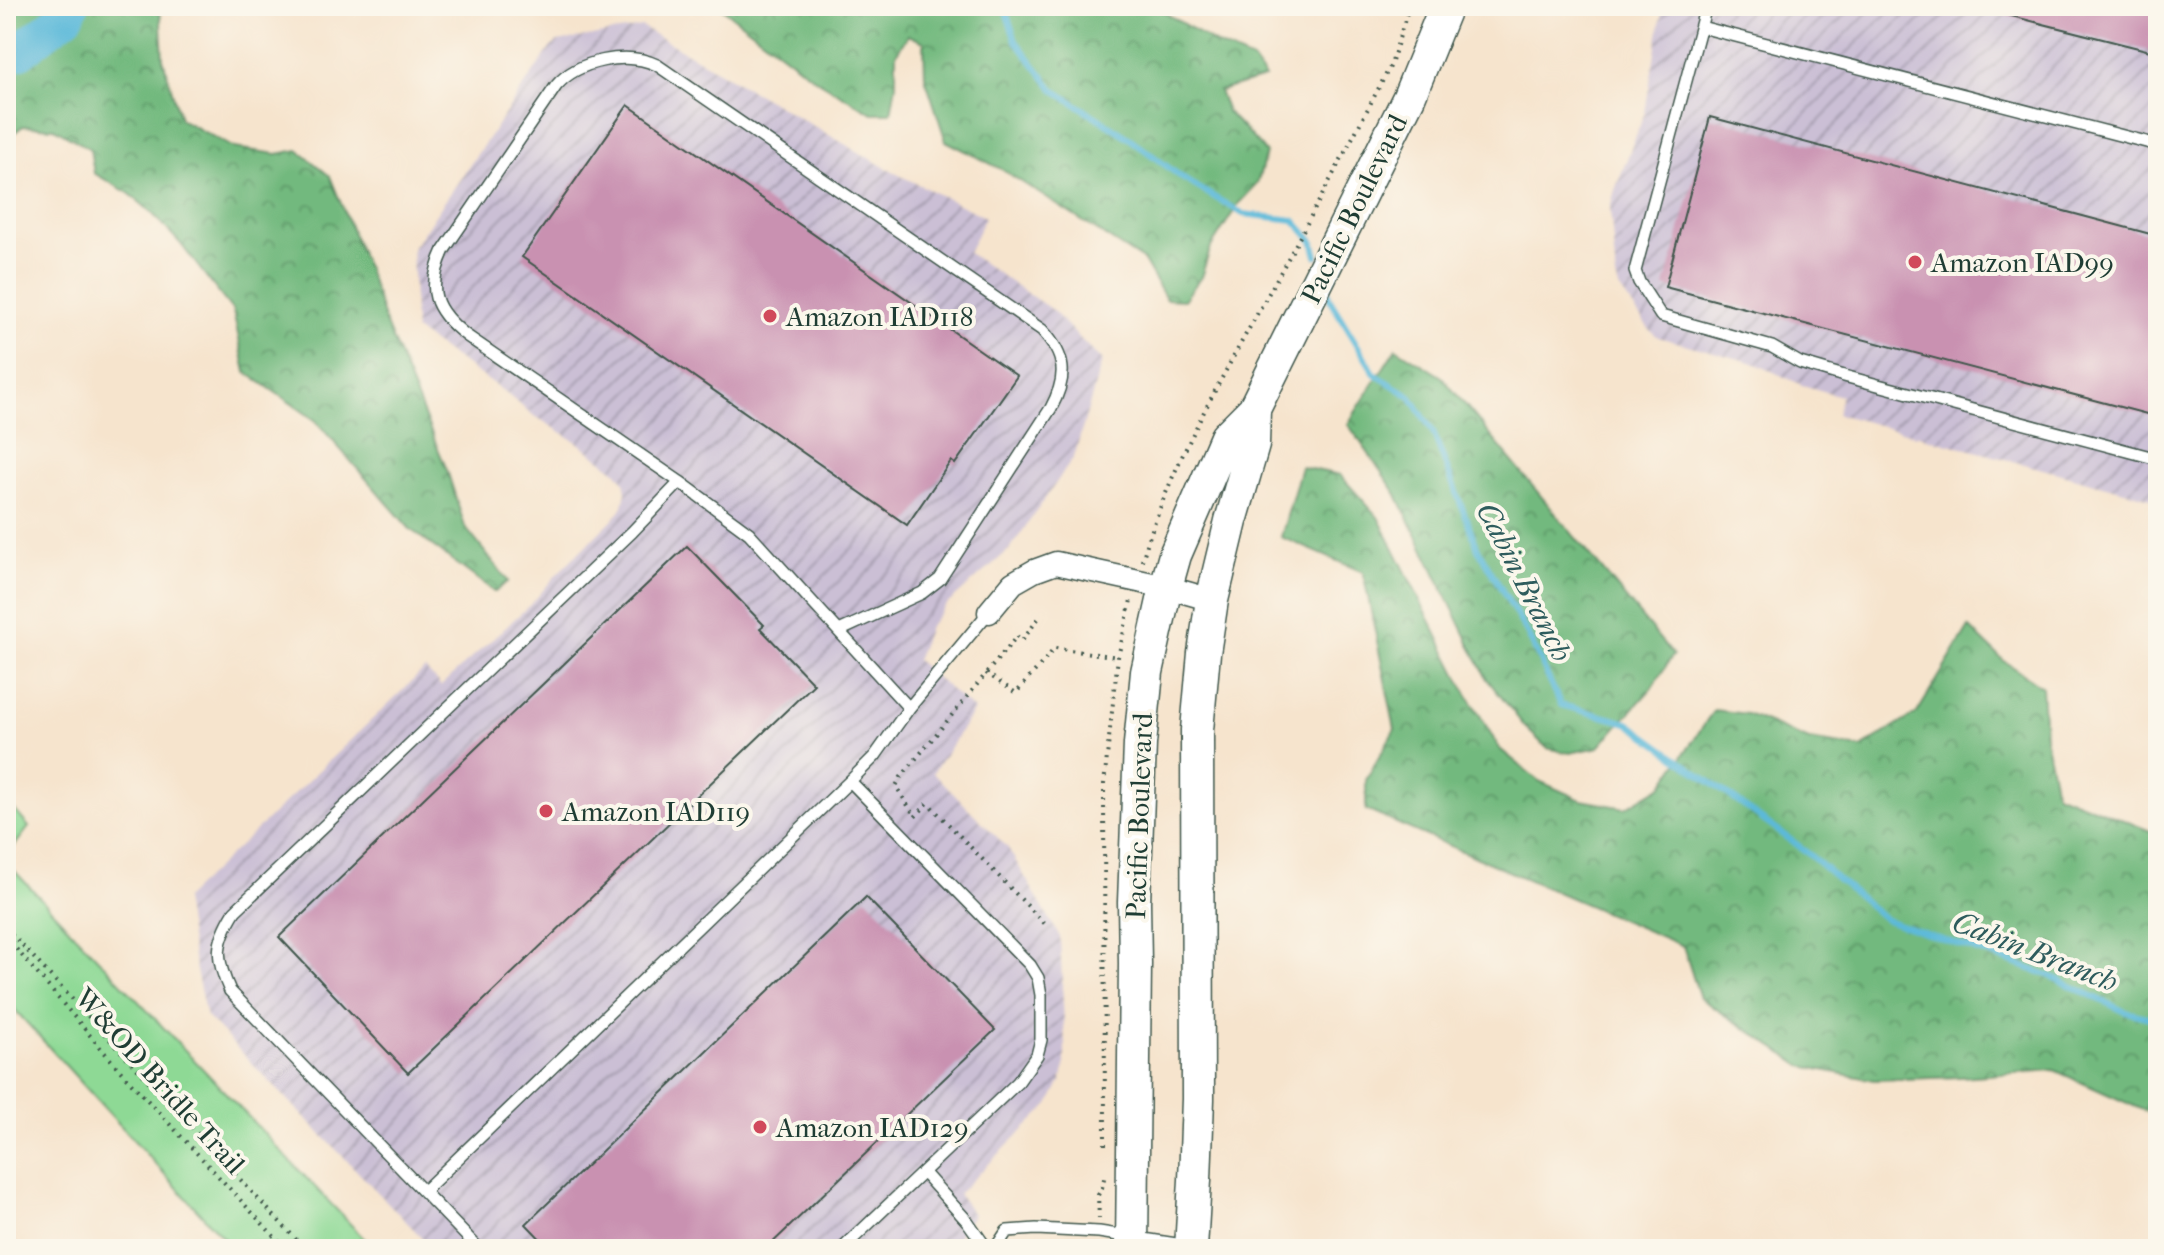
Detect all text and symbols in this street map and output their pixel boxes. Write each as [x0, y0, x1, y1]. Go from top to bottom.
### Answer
street label: Pacific Boulevard [1294, 108, 1414, 309]
place label: Amazon IAD99 [1930, 246, 2114, 279]
marker: Amazon IAD99 [1906, 253, 1924, 271]
place label: Amazon IAD118 [785, 300, 974, 333]
marker: Amazon IAD118 [761, 307, 779, 325]
water label: Cabin Branch [1469, 497, 1579, 667]
street label: Pacific Boulevard [1119, 711, 1159, 920]
place label: Amazon IAD119 [561, 795, 750, 828]
marker: Amazon IAD119 [537, 802, 555, 820]
water label: Cabin Branch [1948, 905, 2122, 999]
street label: W&OD Bridle Trail [67, 981, 252, 1181]
place label: Amazon IAD129 [775, 1111, 969, 1144]
marker: Amazon IAD129 [751, 1118, 769, 1136]

